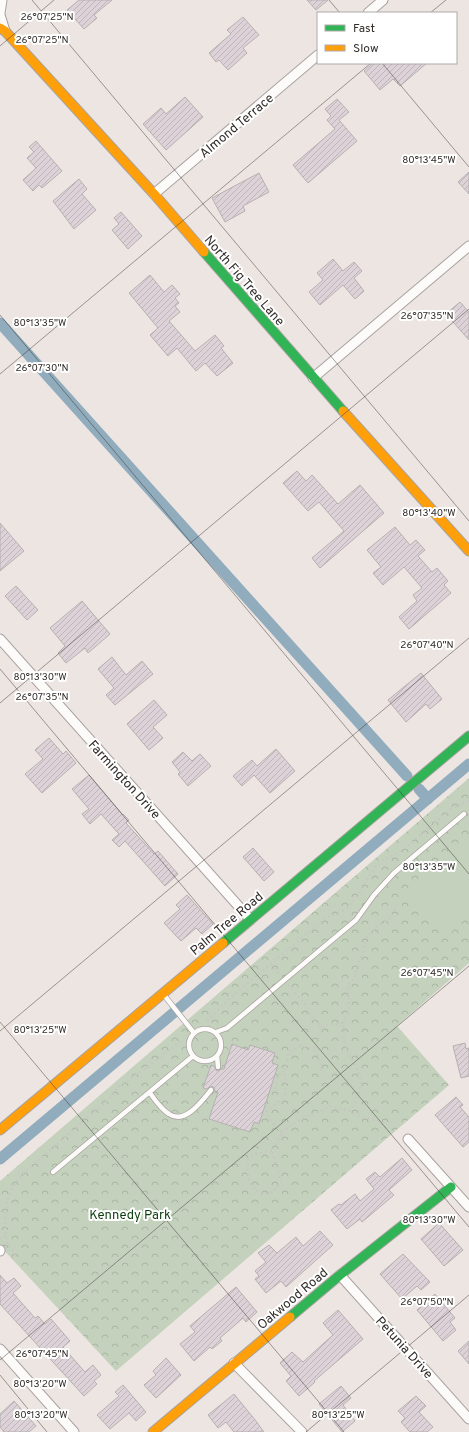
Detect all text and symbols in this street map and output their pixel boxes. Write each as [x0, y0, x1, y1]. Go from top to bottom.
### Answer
text: 26°07'25"N [20, 11, 74, 24]
legend [317, 12, 457, 64]
text: Fast [353, 21, 375, 37]
text: 26°07'25"N [15, 34, 69, 47]
text: Slow [353, 41, 379, 57]
street label: Almond Terrace [197, 91, 278, 162]
text: 80°13'45"W [402, 154, 456, 167]
street label: North Fig Tree Lane [200, 233, 287, 330]
text: 26°07'35"N [400, 310, 454, 323]
text: 80°13'35"W [13, 317, 67, 330]
text: 26°07'30"N [15, 362, 69, 375]
text: 80°13'40"W [402, 507, 456, 520]
text: 26°07'40"N [400, 639, 454, 652]
text: 80°13'30"W [13, 671, 67, 684]
text: 26°07'35"N [15, 691, 69, 704]
street label: Farmington Drive [84, 738, 163, 823]
text: 80°13'35"W [402, 861, 456, 874]
street label: Palm Tree Road [188, 889, 267, 960]
text: 26°07'45"N [400, 967, 454, 980]
text: 80°13'25"W [13, 1024, 67, 1037]
park label: Kennedy Park [89, 1208, 171, 1224]
text: 80°13'30"W [402, 1214, 456, 1227]
street label: Oakwood Road [255, 1265, 332, 1334]
text: 26°07'50"N [400, 1296, 454, 1309]
street label: Petunia Drive [371, 1314, 436, 1383]
text: 26°07'45"N [15, 1348, 69, 1361]
text: 80°13'20"W [13, 1378, 67, 1391]
text: 80°13'20"W [14, 1409, 68, 1422]
text: 80°13'25"W [311, 1409, 365, 1422]

